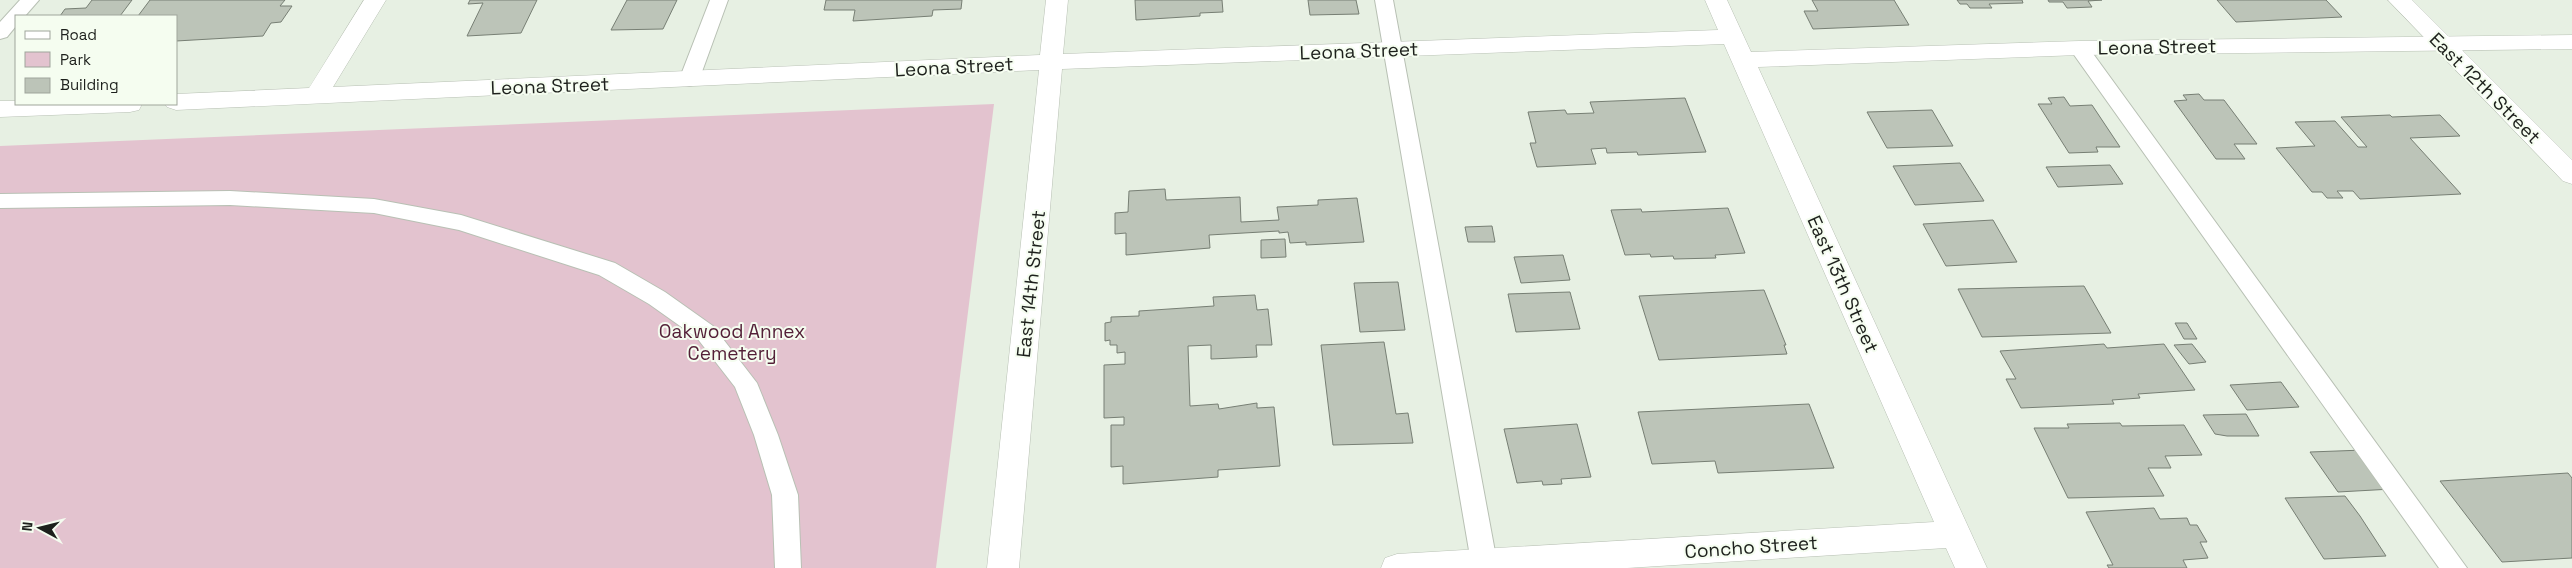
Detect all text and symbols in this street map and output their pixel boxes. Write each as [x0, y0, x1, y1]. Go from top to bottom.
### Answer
legend [15, 15, 178, 105]
text: Road [60, 25, 97, 44]
street label: East 12th Street [2424, 27, 2546, 149]
street label: Leona Street [2097, 33, 2217, 61]
street label: Leona Street [1299, 36, 1419, 66]
text: Park [60, 50, 91, 69]
street label: Leona Street [894, 51, 1014, 83]
street label: Leona Street [490, 71, 610, 101]
text: Building [60, 75, 119, 94]
street label: East 14th Street [1011, 209, 1051, 359]
street label: East 13th Street [1802, 211, 1884, 357]
park label: Oakwood Annex Cemetery [659, 319, 805, 366]
north arrow [15, 503, 65, 553]
text: N [18, 521, 37, 532]
street label: Concho Street [1684, 530, 1818, 564]

